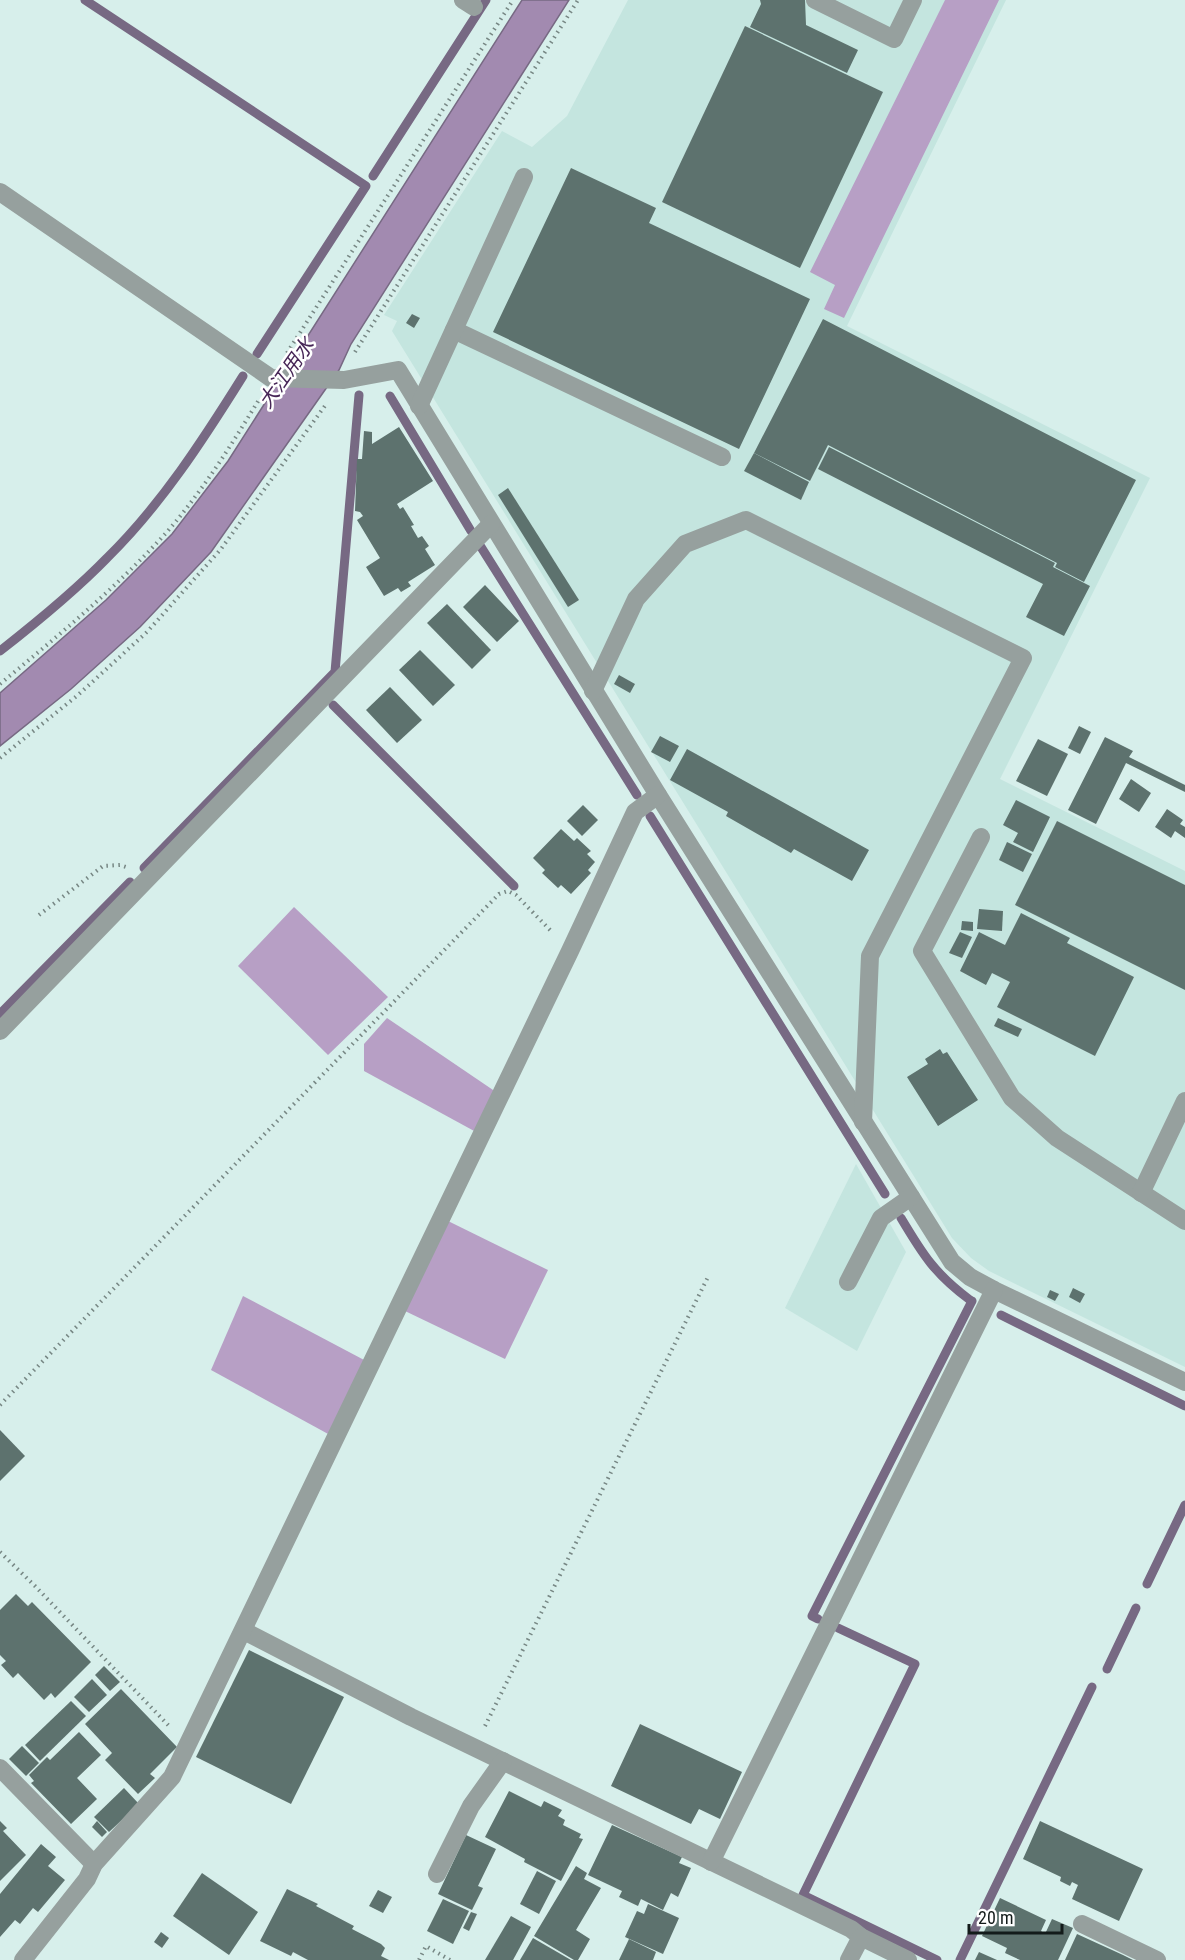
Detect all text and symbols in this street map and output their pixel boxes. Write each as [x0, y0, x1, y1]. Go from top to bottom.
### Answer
water label: 大江用水 [253, 332, 320, 413]
scale bar [969, 1897, 1062, 1935]
text: 20 m [978, 1907, 1013, 1928]

